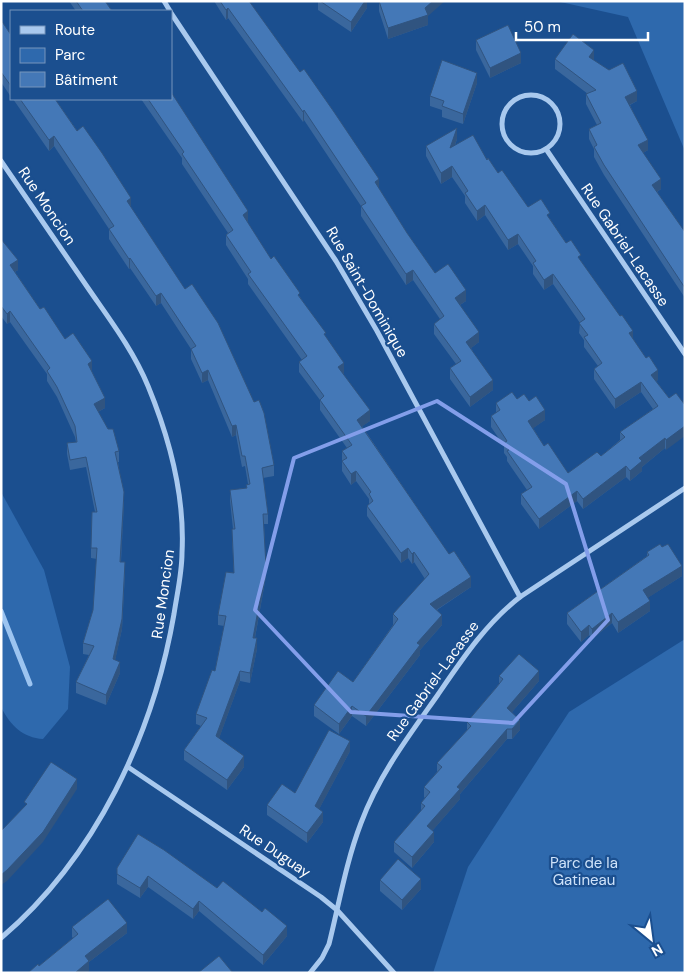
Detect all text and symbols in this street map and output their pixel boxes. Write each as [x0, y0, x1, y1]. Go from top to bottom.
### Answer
legend [10, 10, 172, 100]
scale bar [516, 10, 648, 42]
text: 50 m [524, 17, 561, 37]
text: Route [55, 20, 95, 40]
text: Parc [55, 45, 85, 65]
text: Bâtiment [55, 70, 118, 90]
street label: Rue Moncion [14, 163, 80, 249]
street label: Rue Gabriel-Lacasse [576, 180, 674, 310]
street label: Rue Saint-Dominique [321, 223, 413, 361]
street label: Rue Moncion [147, 548, 179, 640]
street label: Rue Gabriel-Lacasse [382, 617, 484, 745]
street label: Rue Duguay [235, 820, 315, 883]
park label: Parc de la Gatineau [550, 853, 618, 890]
north arrow [626, 914, 676, 964]
text: N [648, 940, 666, 961]

